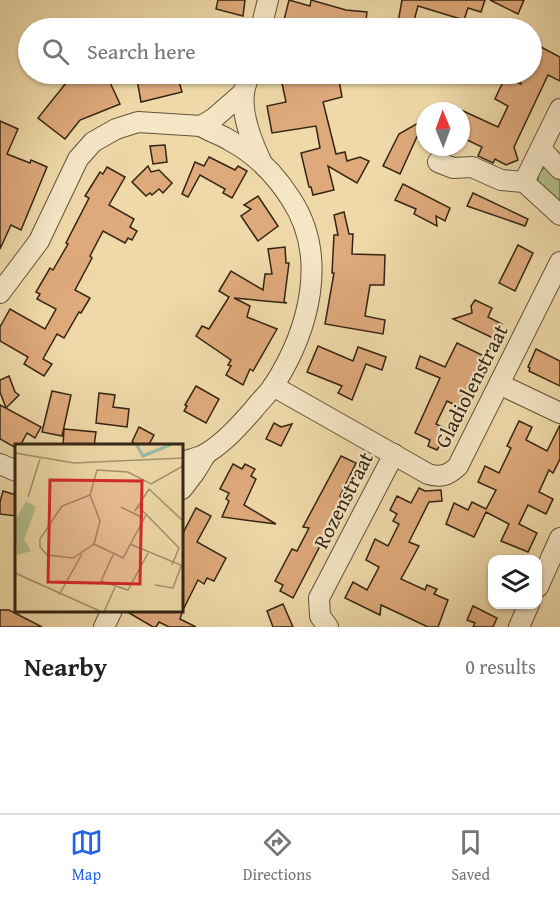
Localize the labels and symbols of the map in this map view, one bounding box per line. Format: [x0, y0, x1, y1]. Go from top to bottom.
north arrow [416, 102, 470, 156]
street label: Gladiolenstraat [427, 318, 516, 453]
inset map [15, 444, 183, 612]
street label: Rozenstraat [305, 446, 381, 554]

